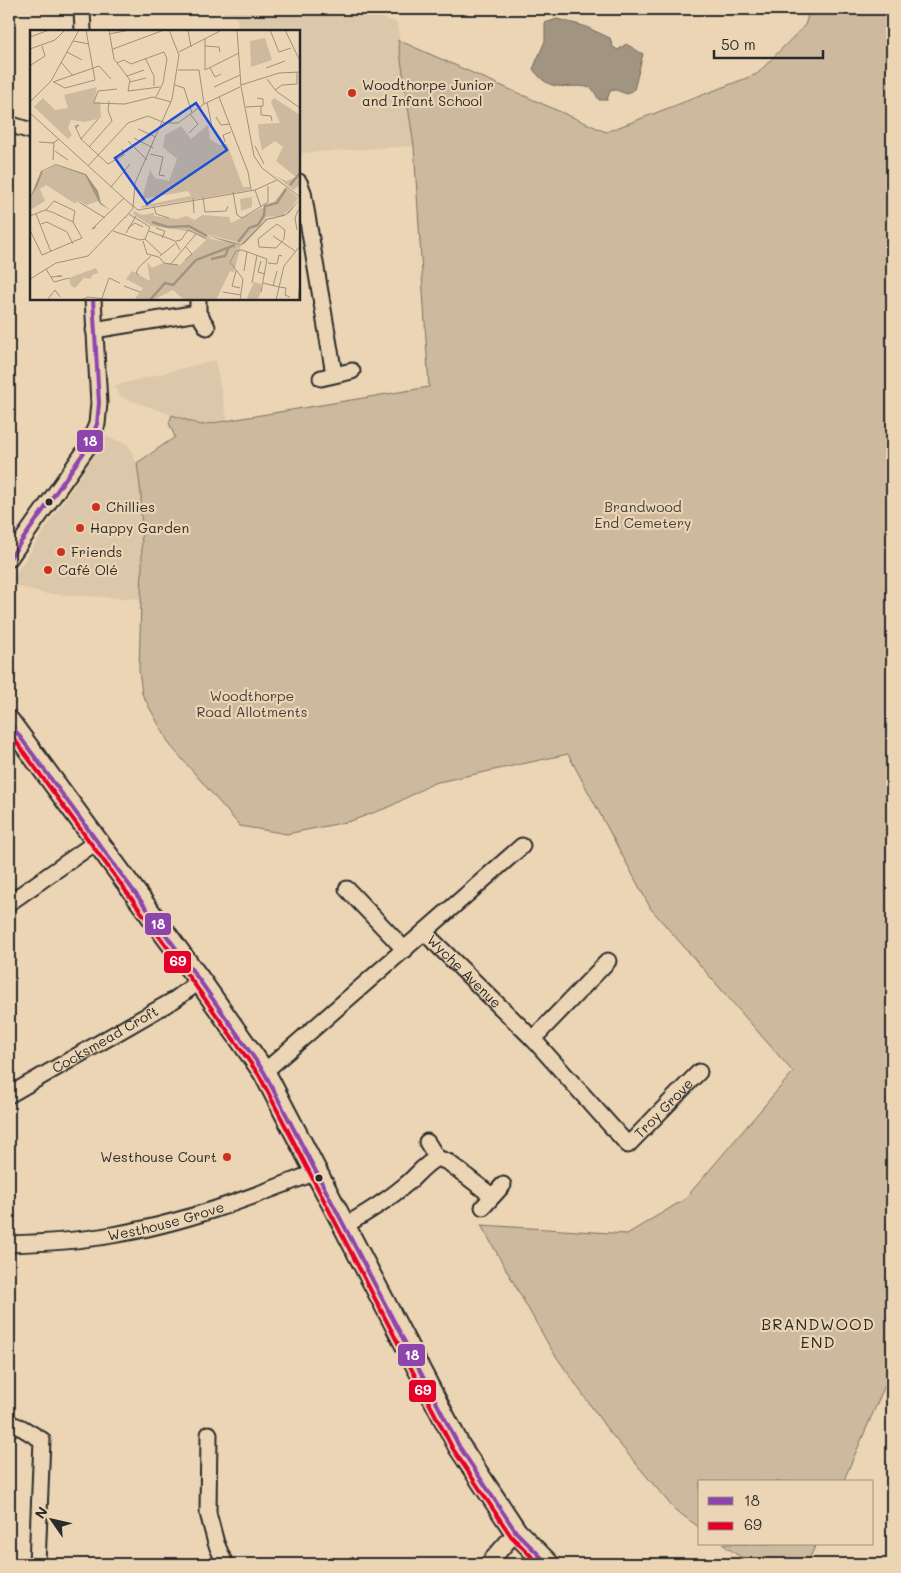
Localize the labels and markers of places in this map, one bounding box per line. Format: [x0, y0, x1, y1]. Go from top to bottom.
place label: Woodthorpe Junior and Infant School [362, 75, 494, 110]
marker: Woodthorpe Junior and Infant School [346, 87, 358, 99]
unlabelled marker [44, 497, 54, 507]
place label: Chillies [106, 497, 155, 516]
marker: Chillies [90, 501, 102, 513]
place label: Happy Garden [90, 518, 189, 537]
marker: Happy Garden [74, 522, 86, 534]
place label: Friends [71, 542, 122, 561]
marker: Friends [55, 546, 67, 558]
place label: Café Olé [58, 560, 118, 579]
marker: Café Olé [42, 564, 54, 576]
place label: Westhouse Court [100, 1147, 217, 1166]
marker: Westhouse Court [221, 1151, 233, 1163]
unlabelled marker [314, 1173, 324, 1183]

